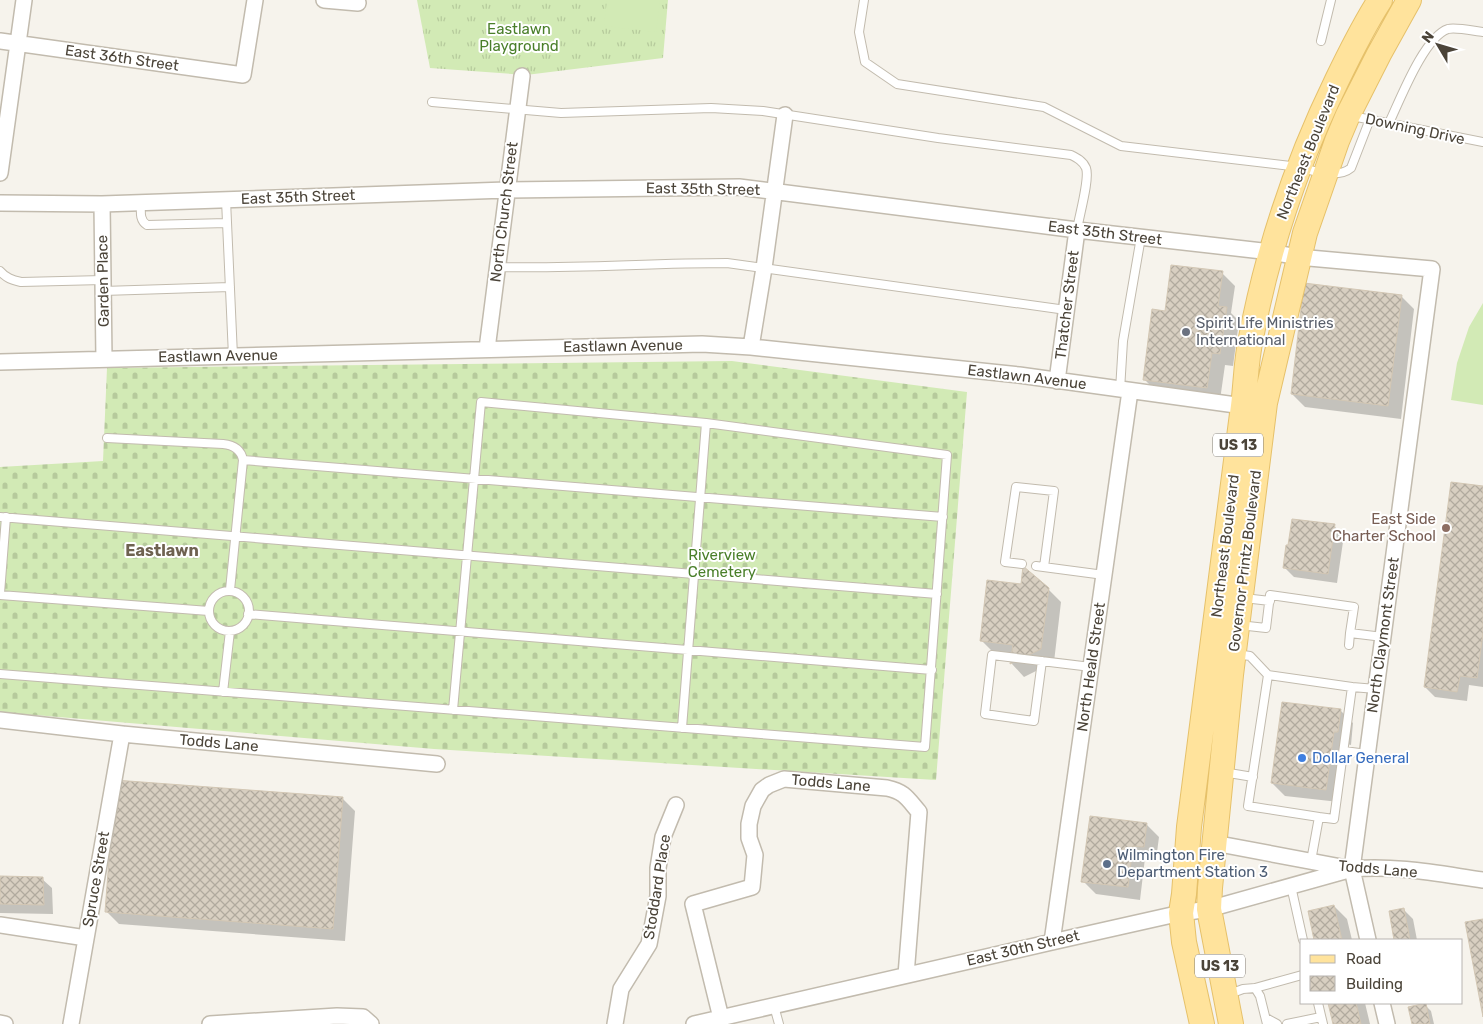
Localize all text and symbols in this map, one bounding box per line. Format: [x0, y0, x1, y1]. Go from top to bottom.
park label: Eastlawn Playground [479, 20, 559, 55]
north arrow [1413, 20, 1463, 70]
text: N [1418, 28, 1438, 47]
street label: East 36th Street [64, 41, 180, 75]
street label: Northeast Boulevard [1273, 82, 1343, 222]
street label: Downing Drive [1364, 110, 1466, 148]
street label: North Church Street [486, 141, 522, 283]
street label: East 35th Street [646, 179, 761, 199]
street label: East 35th Street [240, 186, 356, 208]
street label: East 35th Street [1047, 217, 1163, 249]
street label: Garden Place [93, 235, 113, 327]
street label: Thatcher Street [1051, 249, 1083, 361]
place label: Spirit Life Ministries International [1196, 314, 1334, 349]
marker: Spirit Life Ministries International [1180, 326, 1192, 338]
street label: Eastlawn Avenue [563, 336, 683, 356]
street label: Eastlawn Avenue [158, 346, 278, 366]
street label: Eastlawn Avenue [966, 361, 1088, 393]
road number: US 13 [1213, 434, 1263, 456]
street label: Governor Printz Boulevard [1225, 469, 1265, 653]
street label: Northeast Boulevard [1207, 474, 1243, 618]
place label: East Side Charter School [1332, 510, 1436, 545]
marker: East Side Charter School [1440, 522, 1452, 534]
district label: Eastlawn [125, 541, 199, 560]
park label: Riverview Cemetery [688, 546, 756, 581]
street label: North Claymont Street [1363, 556, 1403, 714]
street label: North Heald Street [1073, 601, 1109, 733]
street label: Todds Lane [179, 731, 259, 755]
place label: Dollar General [1312, 749, 1409, 767]
marker: Dollar General [1296, 752, 1308, 764]
street label: Todds Lane [791, 771, 871, 795]
street label: Spruce Street [79, 830, 113, 928]
street label: Stoddard Place [640, 833, 674, 941]
place label: Wilmington Fire Department Station 3 [1117, 846, 1268, 881]
street label: Todds Lane [1338, 857, 1418, 881]
marker: Wilmington Fire Department Station 3 [1101, 858, 1113, 870]
street label: East 30th Street [965, 926, 1081, 970]
legend [1300, 939, 1463, 1004]
text: Road [1346, 950, 1382, 968]
road number: US 13 [1195, 954, 1245, 978]
text: Building [1346, 975, 1403, 993]

